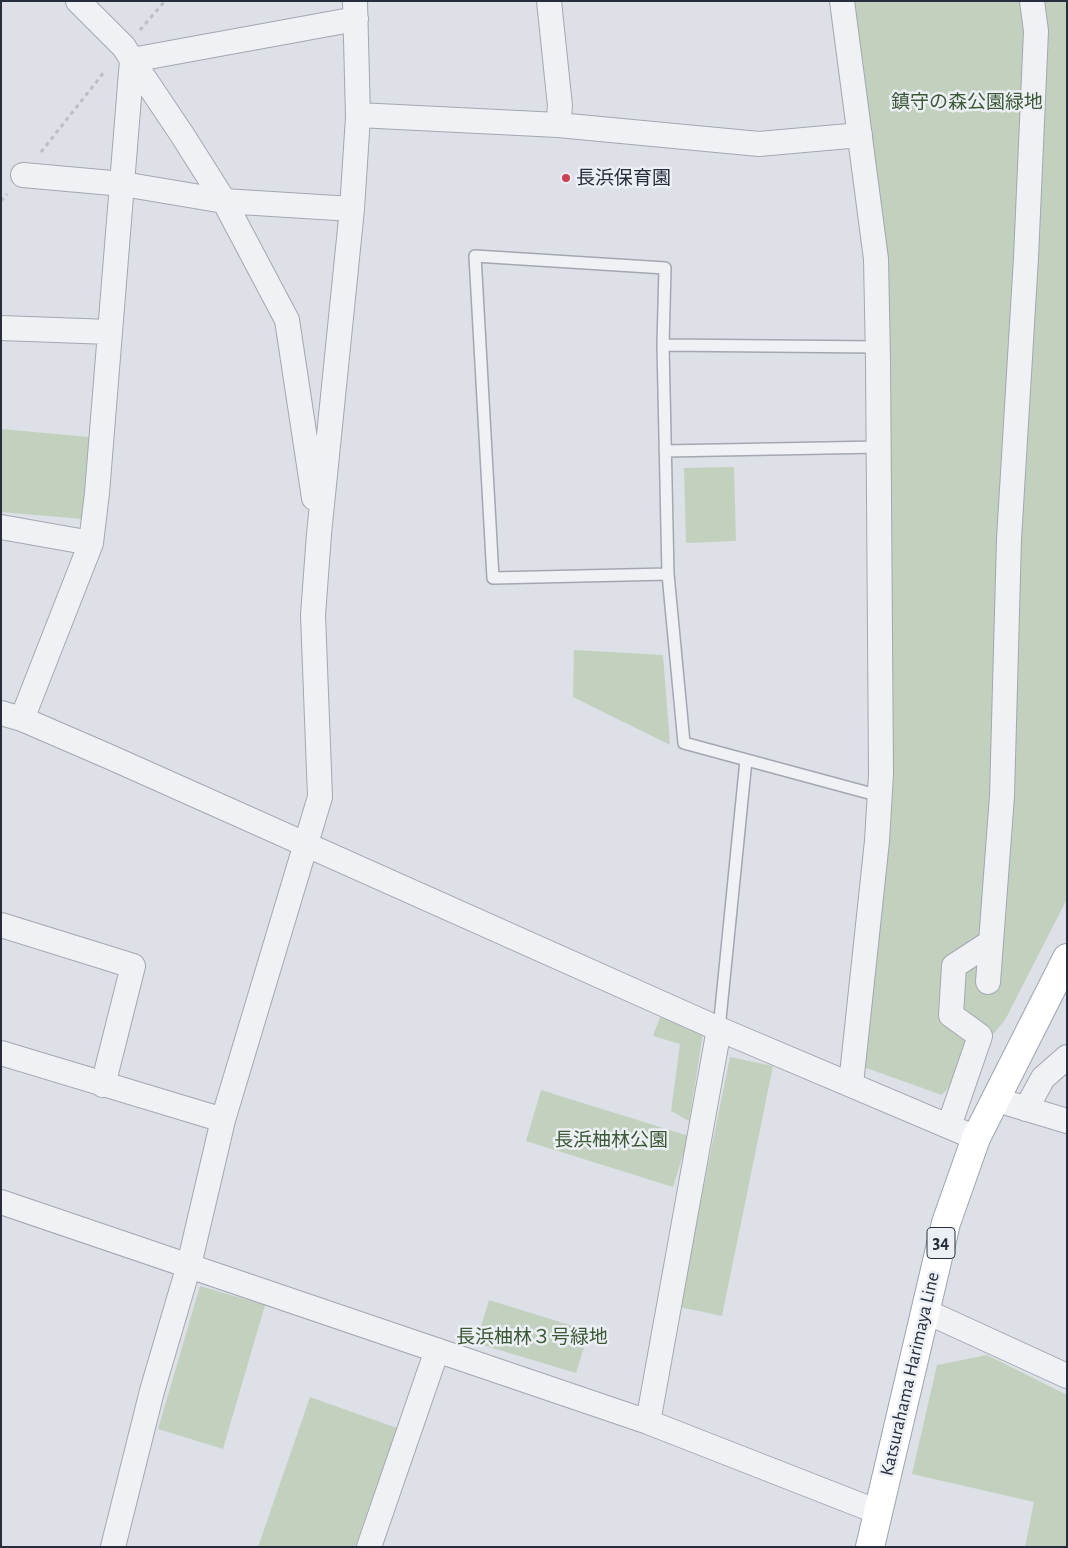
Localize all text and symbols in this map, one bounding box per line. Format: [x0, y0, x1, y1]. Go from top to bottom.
park label: 鎮守の森公園緑地 [891, 91, 1043, 113]
place label: 長浜保育園 [576, 167, 671, 189]
marker: 長浜保育園 [560, 172, 572, 184]
park label: 長浜柚林公園 [554, 1129, 668, 1151]
road number: 34 [927, 1228, 955, 1258]
street label: Katsurahama Harimaya Line [875, 1270, 945, 1478]
park label: 長浜柚林３号緑地 [456, 1326, 608, 1348]

